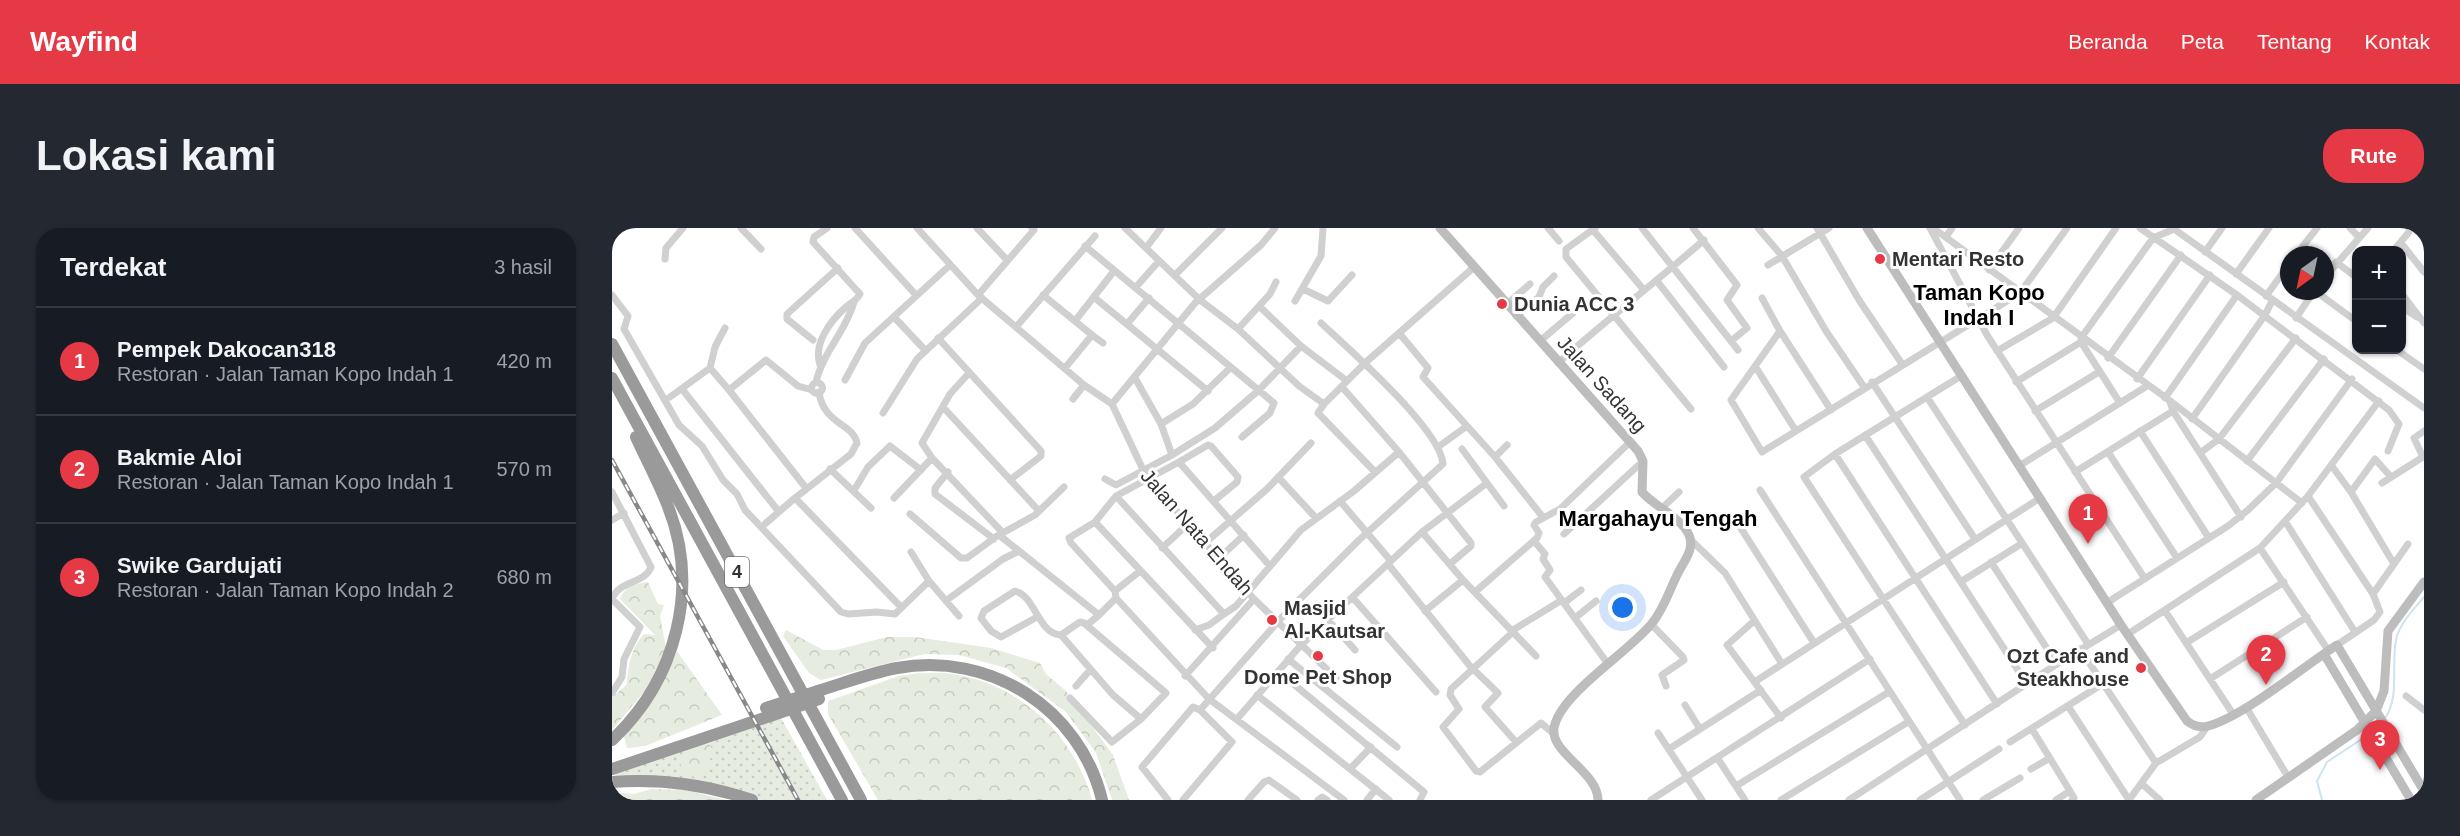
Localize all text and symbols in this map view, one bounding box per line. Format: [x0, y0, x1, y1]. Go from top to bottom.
text: Wayfind [30, 26, 138, 57]
text: Beranda [2068, 30, 2148, 53]
text: Peta [2181, 30, 2224, 53]
text: Tentang [2257, 30, 2332, 53]
text: Kontak [2365, 30, 2430, 53]
button: Rute [2323, 129, 2424, 183]
text: Lokasi kami [36, 132, 276, 179]
north arrow [2280, 246, 2334, 300]
map controls [2352, 246, 2406, 354]
button: + [2352, 246, 2406, 300]
place label: Mentari Resto [1892, 248, 2024, 270]
text: Terdekat [60, 252, 166, 282]
marker: Mentari Resto [1873, 252, 1887, 266]
text: 3 hasil [494, 256, 552, 278]
district label: Taman Kopo Indah I [1913, 280, 2045, 330]
place label: Dunia ACC 3 [1514, 293, 1634, 315]
marker: Dunia ACC 3 [1495, 297, 1509, 311]
button: − [2352, 300, 2406, 354]
street label: Jalan Sadang [1553, 331, 1651, 437]
text: Pempek Dakocan318 [117, 337, 336, 362]
text: 1 [74, 350, 85, 372]
text: 420 m [496, 350, 552, 372]
text: Restoran · Jalan Taman Kopo Indah 1 [117, 363, 454, 385]
text: Bakmie Aloi [117, 445, 242, 470]
text: 2 [74, 458, 85, 480]
text: 570 m [496, 458, 552, 480]
street label: Jalan Nata Endah [1137, 465, 1257, 599]
text: Restoran · Jalan Taman Kopo Indah 1 [117, 471, 454, 493]
pin: 1 [2068, 494, 2108, 544]
district label: Margahayu Tengah [1559, 506, 1757, 531]
text: Swike Gardujati [117, 553, 282, 578]
road number: 4 [725, 557, 749, 587]
text: 3 [74, 566, 85, 588]
text: 680 m [496, 566, 552, 588]
text: Restoran · Jalan Taman Kopo Indah 2 [117, 579, 454, 601]
your location [1608, 593, 1637, 622]
place label: Masjid Al-Kautsar [1284, 597, 1385, 642]
marker: Masjid Al-Kautsar [1265, 613, 1279, 627]
pin: 2 [2246, 636, 2286, 685]
place label: Ozt Cafe and Steakhouse [2007, 645, 2129, 690]
marker: Dome Pet Shop [1311, 649, 1325, 663]
marker: Ozt Cafe and Steakhouse [2134, 661, 2148, 675]
place label: Dome Pet Shop [1244, 666, 1392, 688]
pin: 3 [2360, 720, 2400, 770]

